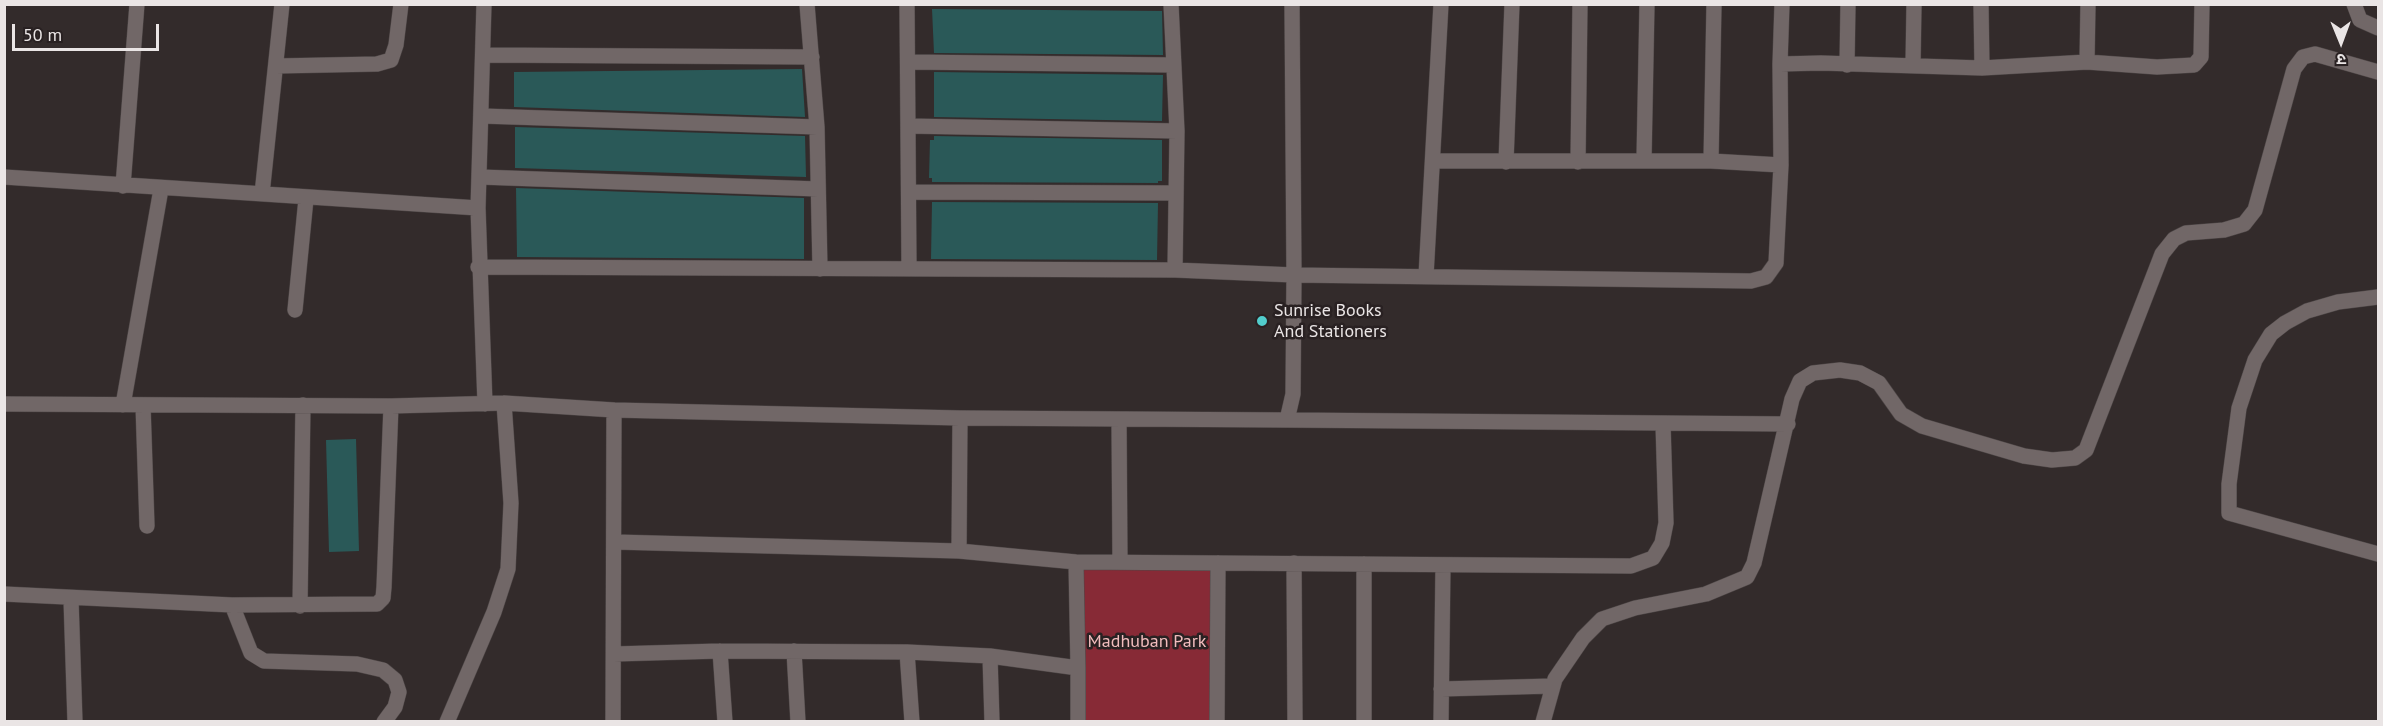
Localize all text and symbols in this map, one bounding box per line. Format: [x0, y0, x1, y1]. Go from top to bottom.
scale bar [15, 12, 162, 50]
north arrow [2311, 12, 2371, 72]
text: 50 m [23, 23, 62, 46]
text: उ [2336, 50, 2346, 70]
place label: Sunrise Books And Stationers [1274, 300, 1387, 342]
marker: Sunrise Books And Stationers [1255, 314, 1269, 328]
park label: Madhuban Park [1088, 631, 1206, 653]

